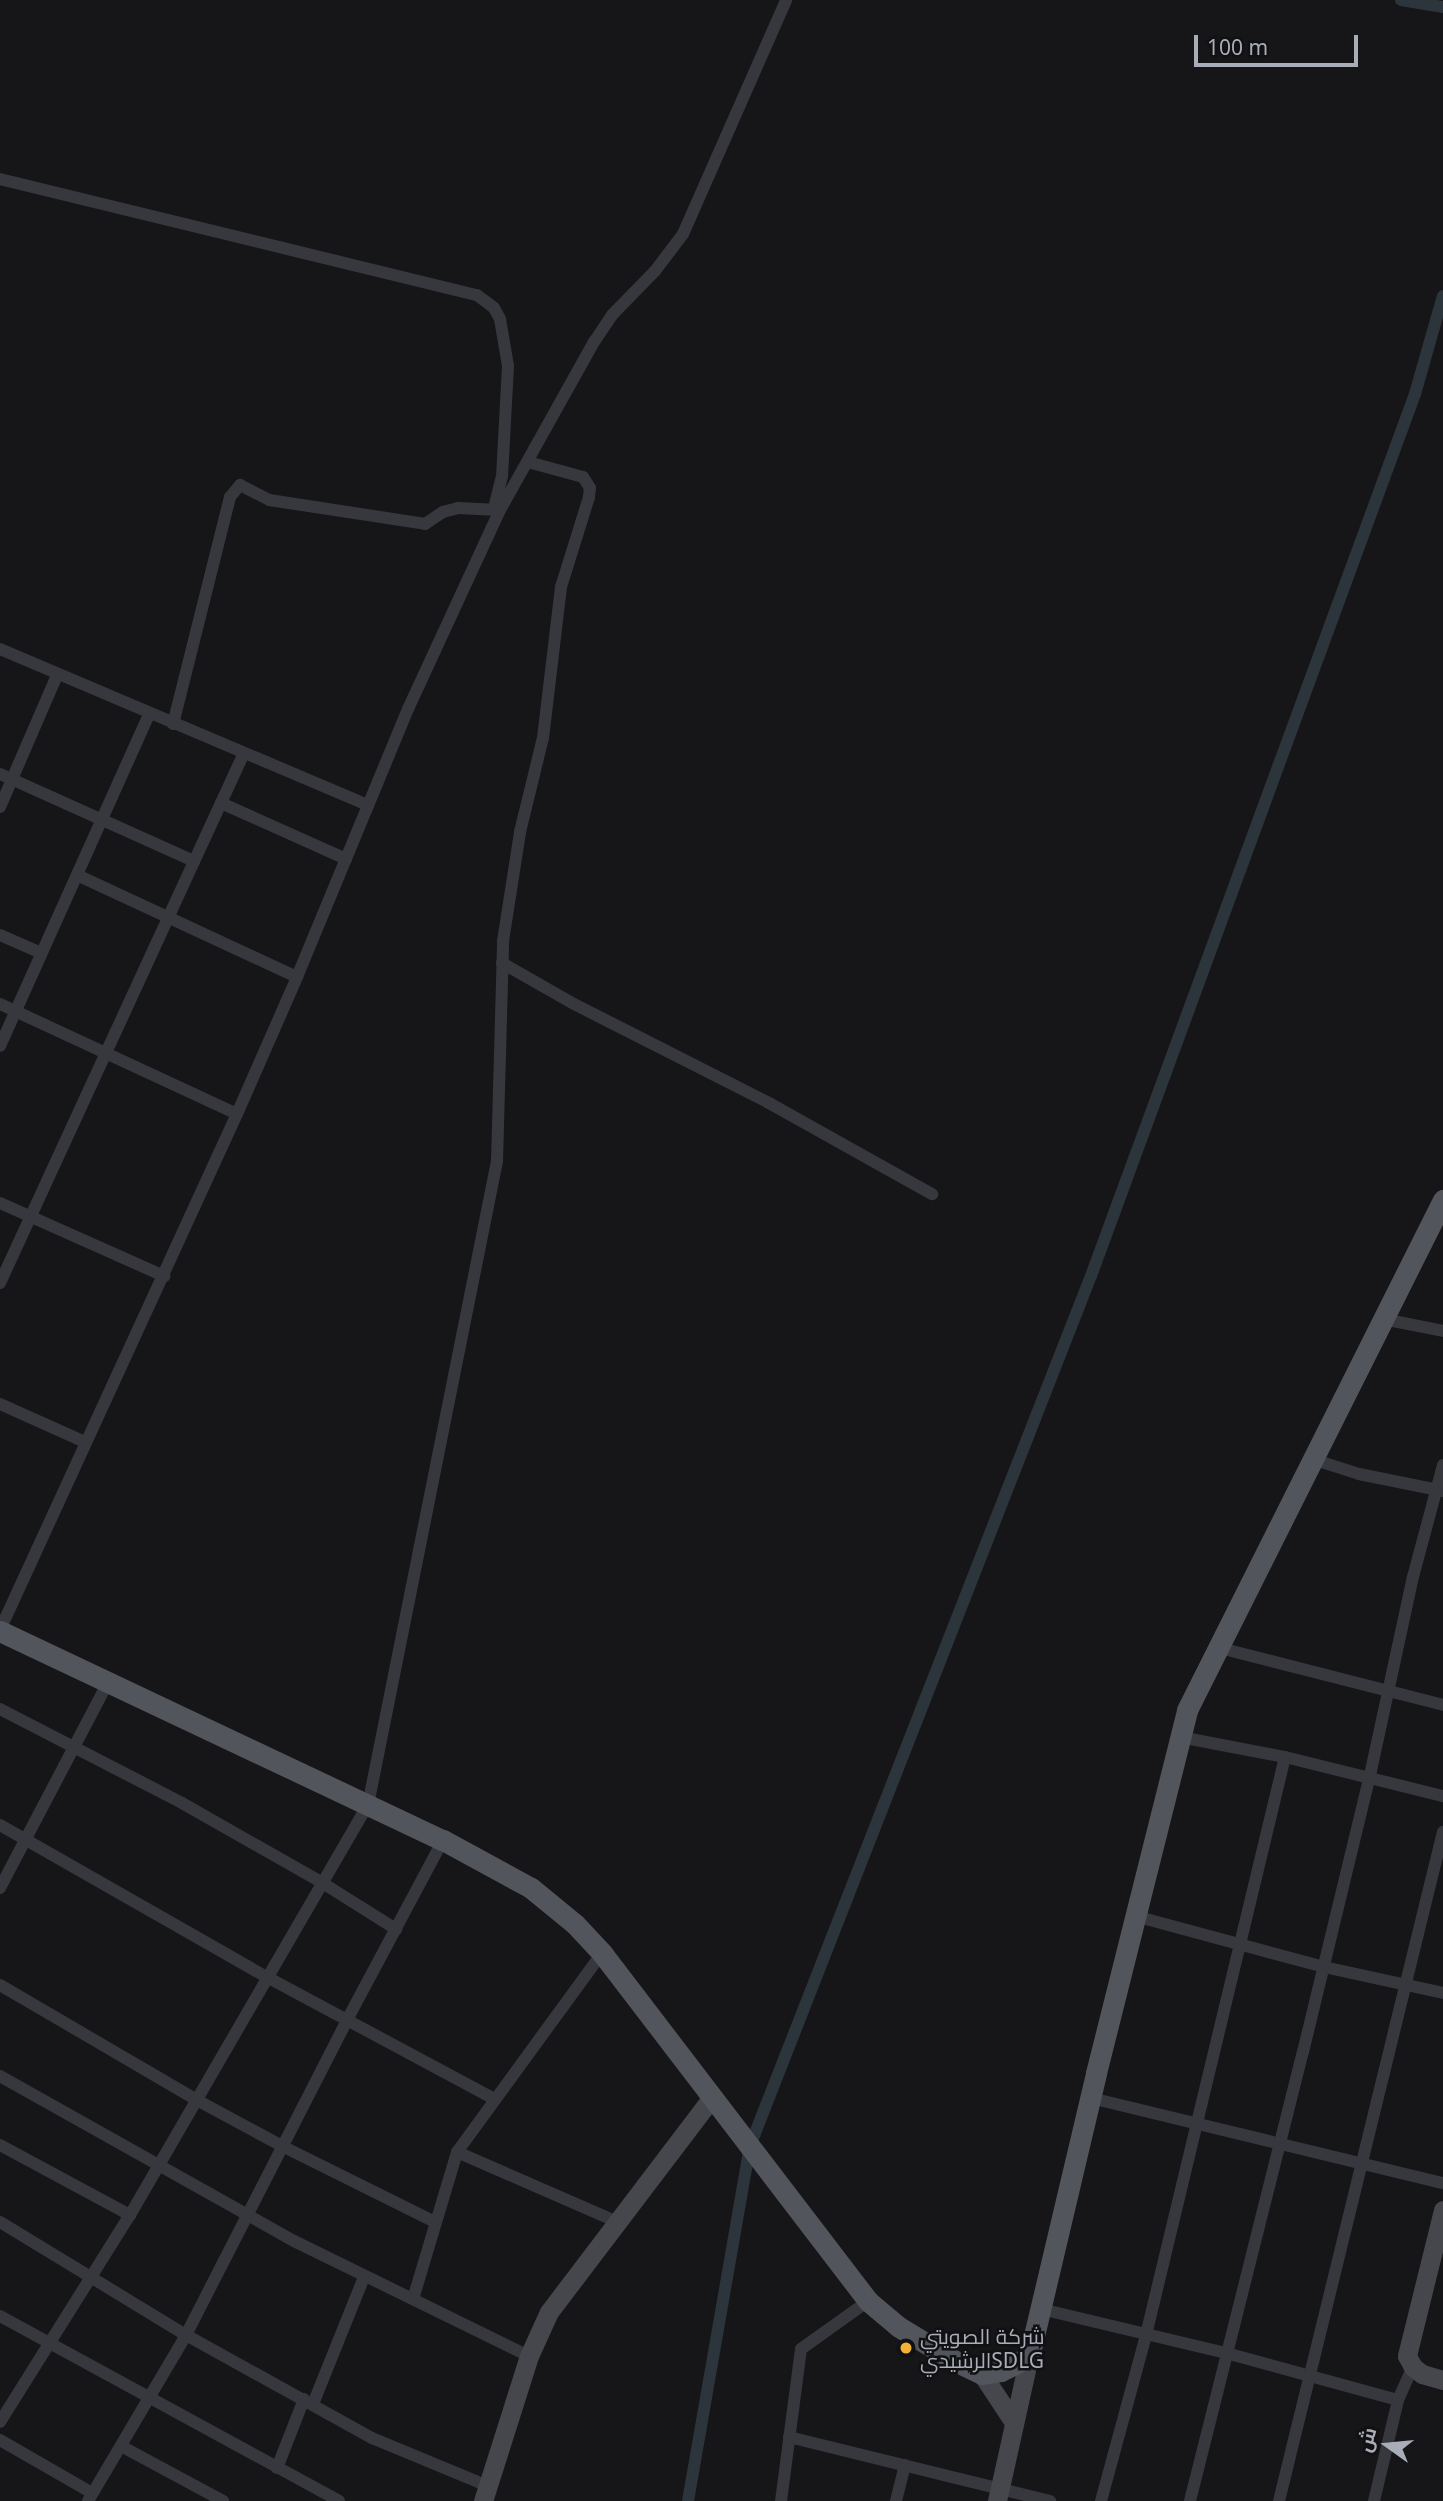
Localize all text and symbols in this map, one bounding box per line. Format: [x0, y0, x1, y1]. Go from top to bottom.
scale bar [1198, 21, 1362, 65]
text: 100 m [1207, 33, 1268, 61]
place label: شركة الصويتي الرشيديSDLG [920, 2323, 1044, 2373]
marker: شركة الصويتي الرشيديSDLG [898, 2340, 914, 2356]
north arrow [1352, 2410, 1422, 2480]
text: ش [1351, 2424, 1382, 2455]

